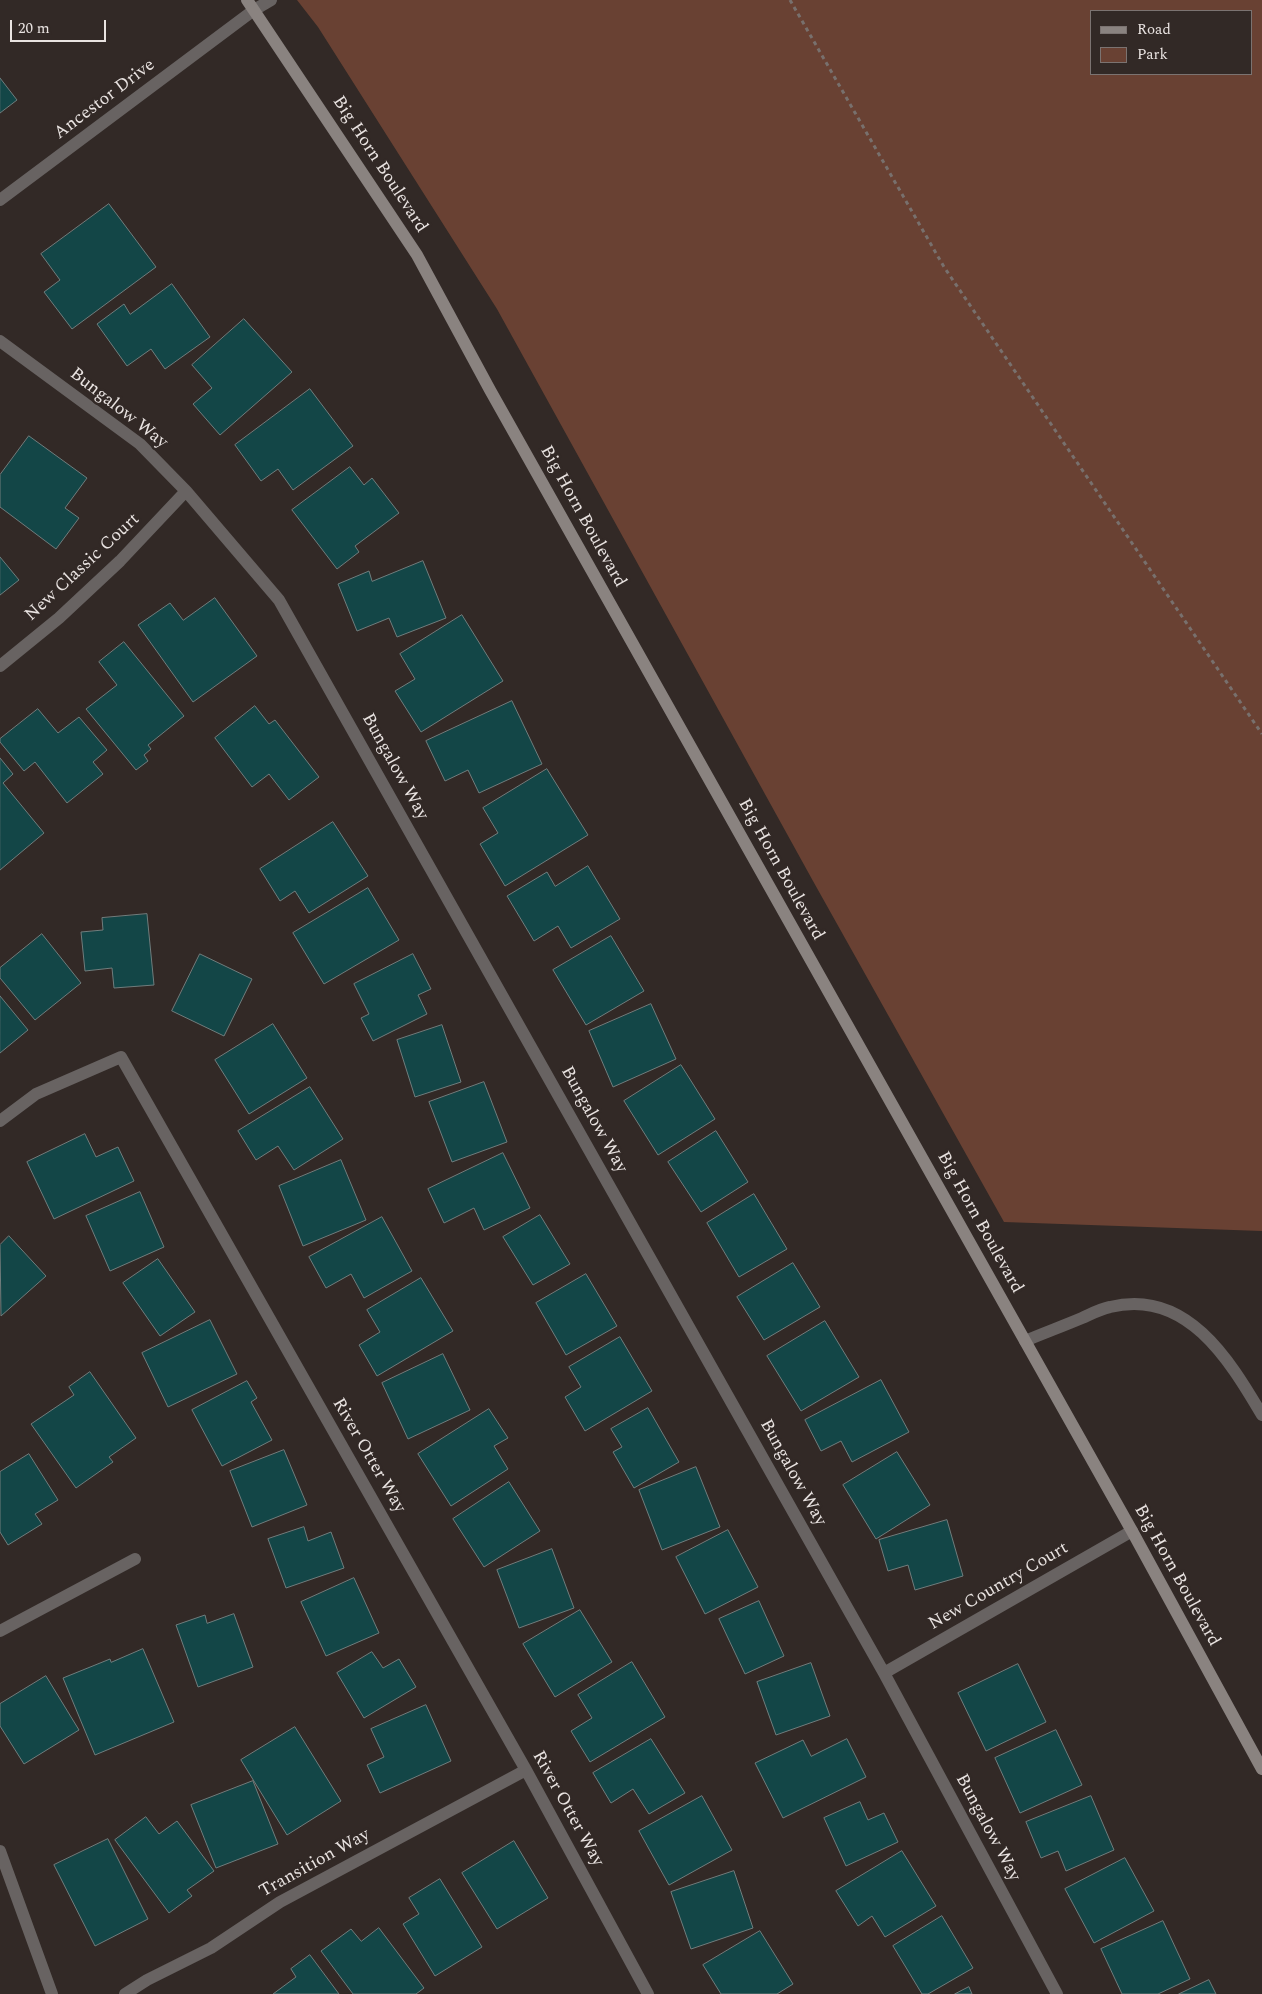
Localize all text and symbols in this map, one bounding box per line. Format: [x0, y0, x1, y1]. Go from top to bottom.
scale bar [12, 10, 109, 42]
legend [1090, 10, 1252, 75]
text: 20 m [18, 17, 50, 40]
text: Road [1137, 18, 1171, 41]
text: Park [1137, 43, 1168, 66]
street label: Ancestor Drive [50, 55, 160, 145]
street label: Big Horn Boulevard [327, 93, 431, 237]
street label: Bungalow Way [65, 364, 171, 454]
street label: Big Horn Boulevard [534, 442, 630, 592]
street label: New Classic Court [21, 509, 145, 627]
street label: Bungalow Way [356, 710, 432, 824]
street label: Big Horn Boulevard [732, 795, 828, 945]
street label: Bungalow Way [555, 1063, 631, 1177]
street label: Big Horn Boulevard [931, 1148, 1027, 1298]
street label: River Otter Way [326, 1395, 410, 1517]
street label: Bungalow Way [754, 1416, 830, 1530]
street label: Big Horn Boulevard [1128, 1501, 1224, 1651]
street label: New Country Court [925, 1538, 1073, 1636]
street label: River Otter Way [526, 1747, 608, 1871]
street label: Bungalow Way [950, 1771, 1024, 1885]
street label: Transition Way [256, 1825, 374, 1903]

